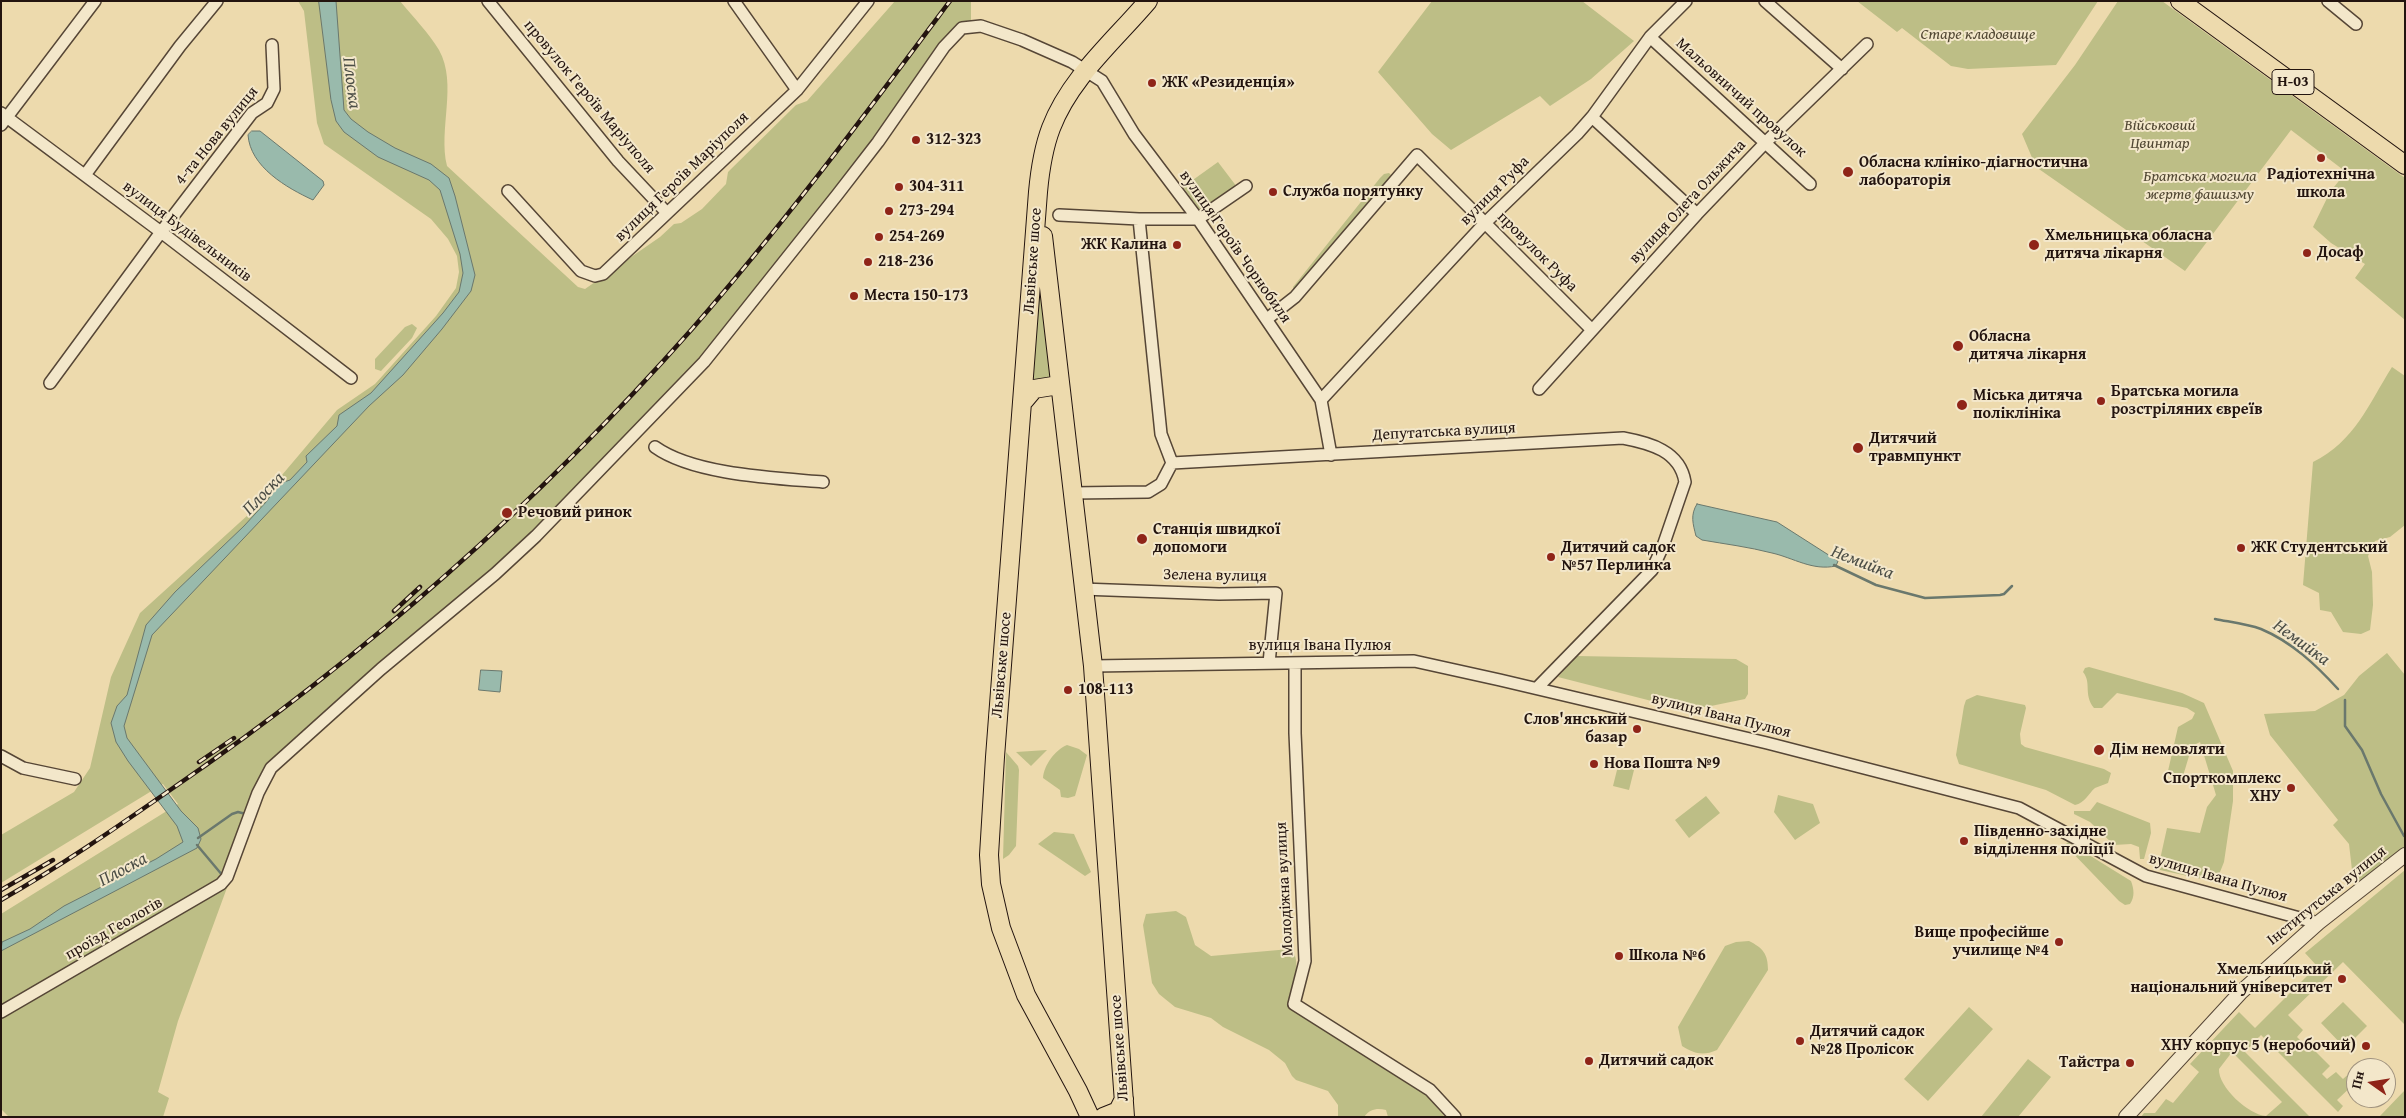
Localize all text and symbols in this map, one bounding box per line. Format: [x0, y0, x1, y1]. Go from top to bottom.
street label: провулок Героїв Маріуполя [519, 16, 659, 178]
park label: Старе кладовище [1921, 25, 2035, 45]
street label: Мальовничий провулок [1672, 34, 1810, 162]
water label: Плоска [337, 56, 365, 110]
road number: Н-03 [2272, 70, 2314, 94]
place label: ЖК «Резиденція» [1162, 73, 1295, 93]
marker: ЖК «Резиденція» [1146, 77, 1158, 89]
street label: 4-та Нова вулиця [171, 83, 263, 189]
street label: вулиця Героїв Маріуполя [611, 108, 753, 246]
park label: Військовий Цвинтар [2124, 116, 2196, 154]
place label: 312-323 [926, 130, 982, 150]
marker: 312-323 [910, 134, 922, 146]
street label: вулиця Олега Ольжича [1626, 136, 1750, 268]
street label: вулиця Руфа [1456, 152, 1534, 230]
marker: Радіотехнічна школа [2315, 152, 2327, 164]
place label: Обласна клініко-діагностична лабораторія [1859, 153, 2088, 191]
marker: Обласна клініко-діагностична лабораторія [1841, 165, 1855, 179]
place label: Радіотехнічна школа [2267, 165, 2375, 203]
street label: вулиця Героїв Чорнобиля [1175, 167, 1295, 327]
park label: Братська могила жертв фашизму [2143, 167, 2257, 205]
street label: вулиця Будівельників [119, 177, 255, 287]
place label: 304-311 [909, 177, 965, 197]
marker: 304-311 [893, 181, 905, 193]
place label: Служба порятунку [1283, 182, 1423, 202]
marker: Служба порятунку [1267, 186, 1279, 198]
place label: 273-294 [899, 201, 955, 221]
marker: 273-294 [883, 205, 895, 217]
street label: Львівське шосе [1020, 207, 1046, 315]
street label: провулок Руфа [1493, 208, 1581, 296]
place label: Хмельницька обласна дитяча лікарня [2045, 226, 2212, 264]
place label: 254-269 [889, 227, 945, 247]
marker: 254-269 [873, 231, 885, 243]
place label: ЖК Калина [1081, 235, 1167, 255]
marker: Хмельницька обласна дитяча лікарня [2027, 238, 2041, 252]
marker: ЖК Калина [1171, 239, 1183, 251]
place label: Досаф [2317, 243, 2364, 263]
marker: Досаф [2301, 247, 2313, 259]
place label: 218-236 [878, 252, 934, 272]
marker: 218-236 [862, 256, 874, 268]
place label: Места 150-173 [864, 286, 968, 306]
marker: Места 150-173 [848, 290, 860, 302]
place label: Обласна дитяча лікарня [1969, 327, 2086, 365]
marker: Обласна дитяча лікарня [1951, 339, 1965, 353]
place label: Братська могила розстріляних євреїв [2111, 382, 2263, 420]
place label: Міська дитяча поліклініка [1973, 386, 2083, 424]
marker: Братська могила розстріляних євреїв [2095, 395, 2107, 407]
marker: Міська дитяча поліклініка [1955, 398, 1969, 412]
street label: Депутатська вулиця [1372, 419, 1516, 445]
place label: Дитячий травмпункт [1869, 429, 1961, 467]
marker: Дитячий травмпункт [1851, 441, 1865, 455]
water label: Плоска [238, 468, 290, 520]
place label: Речовий ринок [518, 503, 632, 523]
marker: Речовий ринок [500, 506, 514, 520]
place label: Станція швидкої допомоги [1153, 520, 1281, 558]
marker: Станція швидкої допомоги [1135, 532, 1149, 546]
place label: Дитячий садок №57 Перлинка [1561, 538, 1675, 576]
place label: ЖК Студентський [2251, 538, 2388, 558]
water label: Немийка [1828, 541, 1896, 585]
marker: ЖК Студентський [2235, 542, 2247, 554]
marker: Дитячий садок №57 Перлинка [1545, 551, 1557, 563]
street label: Зелена вулиця [1163, 565, 1267, 587]
street label: Львівське шосе [988, 611, 1016, 719]
water label: Немийка [2268, 615, 2334, 671]
street label: вулиця Івана Пулюя [1249, 636, 1391, 656]
place label: 108-113 [1078, 680, 1134, 700]
marker: 108-113 [1062, 684, 1074, 696]
street label: вулиця Івана Пулюя [1649, 689, 1793, 743]
place label: Слов'янський базар [1524, 710, 1627, 748]
marker: Слов'янський базар [1631, 723, 1643, 735]
place label: Дім немовляти [2110, 740, 2225, 760]
marker: Дім немовляти [2092, 743, 2106, 757]
place label: Нова Пошта №9 [1604, 754, 1720, 774]
marker: Нова Пошта №9 [1588, 758, 1600, 770]
place label: Спорткомплекс ХНУ [2163, 769, 2281, 807]
marker: Спорткомплекс ХНУ [2285, 782, 2297, 794]
street label: Молодіжна вулиця [1272, 821, 1298, 957]
place label: Південно-західне відділення поліції [1974, 822, 2114, 860]
marker: Південно-західне відділення поліції [1958, 835, 1970, 847]
street label: Інститутська вулиця [2264, 842, 2390, 950]
water label: Плоска [95, 848, 151, 892]
street label: вулиця Івана Пулюя [2147, 849, 2289, 907]
street label: проїзд Геологів [62, 893, 166, 965]
place label: Вище професійше училище №4 [1915, 923, 2049, 961]
marker: Вище професійше училище №4 [2053, 936, 2065, 948]
place label: Школа №6 [1629, 946, 1706, 966]
marker: Школа №6 [1613, 950, 1625, 962]
place label: Хмельницький національний університет [2130, 960, 2332, 998]
marker: Хмельницький національний університет [2336, 973, 2348, 985]
street label: Львівське шосе [1107, 994, 1133, 1102]
place label: Дитячий садок №28 Пролісок [1810, 1022, 1924, 1060]
marker: Дитячий садок №28 Пролісок [1794, 1035, 1806, 1047]
place label: ХНУ корпус 5 (неробочий) [2161, 1036, 2356, 1056]
marker: ХНУ корпус 5 (неробочий) [2360, 1040, 2372, 1052]
place label: Дитячий садок [1599, 1051, 1713, 1071]
place label: Тайстра [2059, 1053, 2120, 1073]
marker: Дитячий садок [1583, 1055, 1595, 1067]
marker: Тайстра [2124, 1057, 2136, 1069]
north arrow [2346, 1058, 2396, 1108]
text: Пн [2346, 1069, 2369, 1091]

